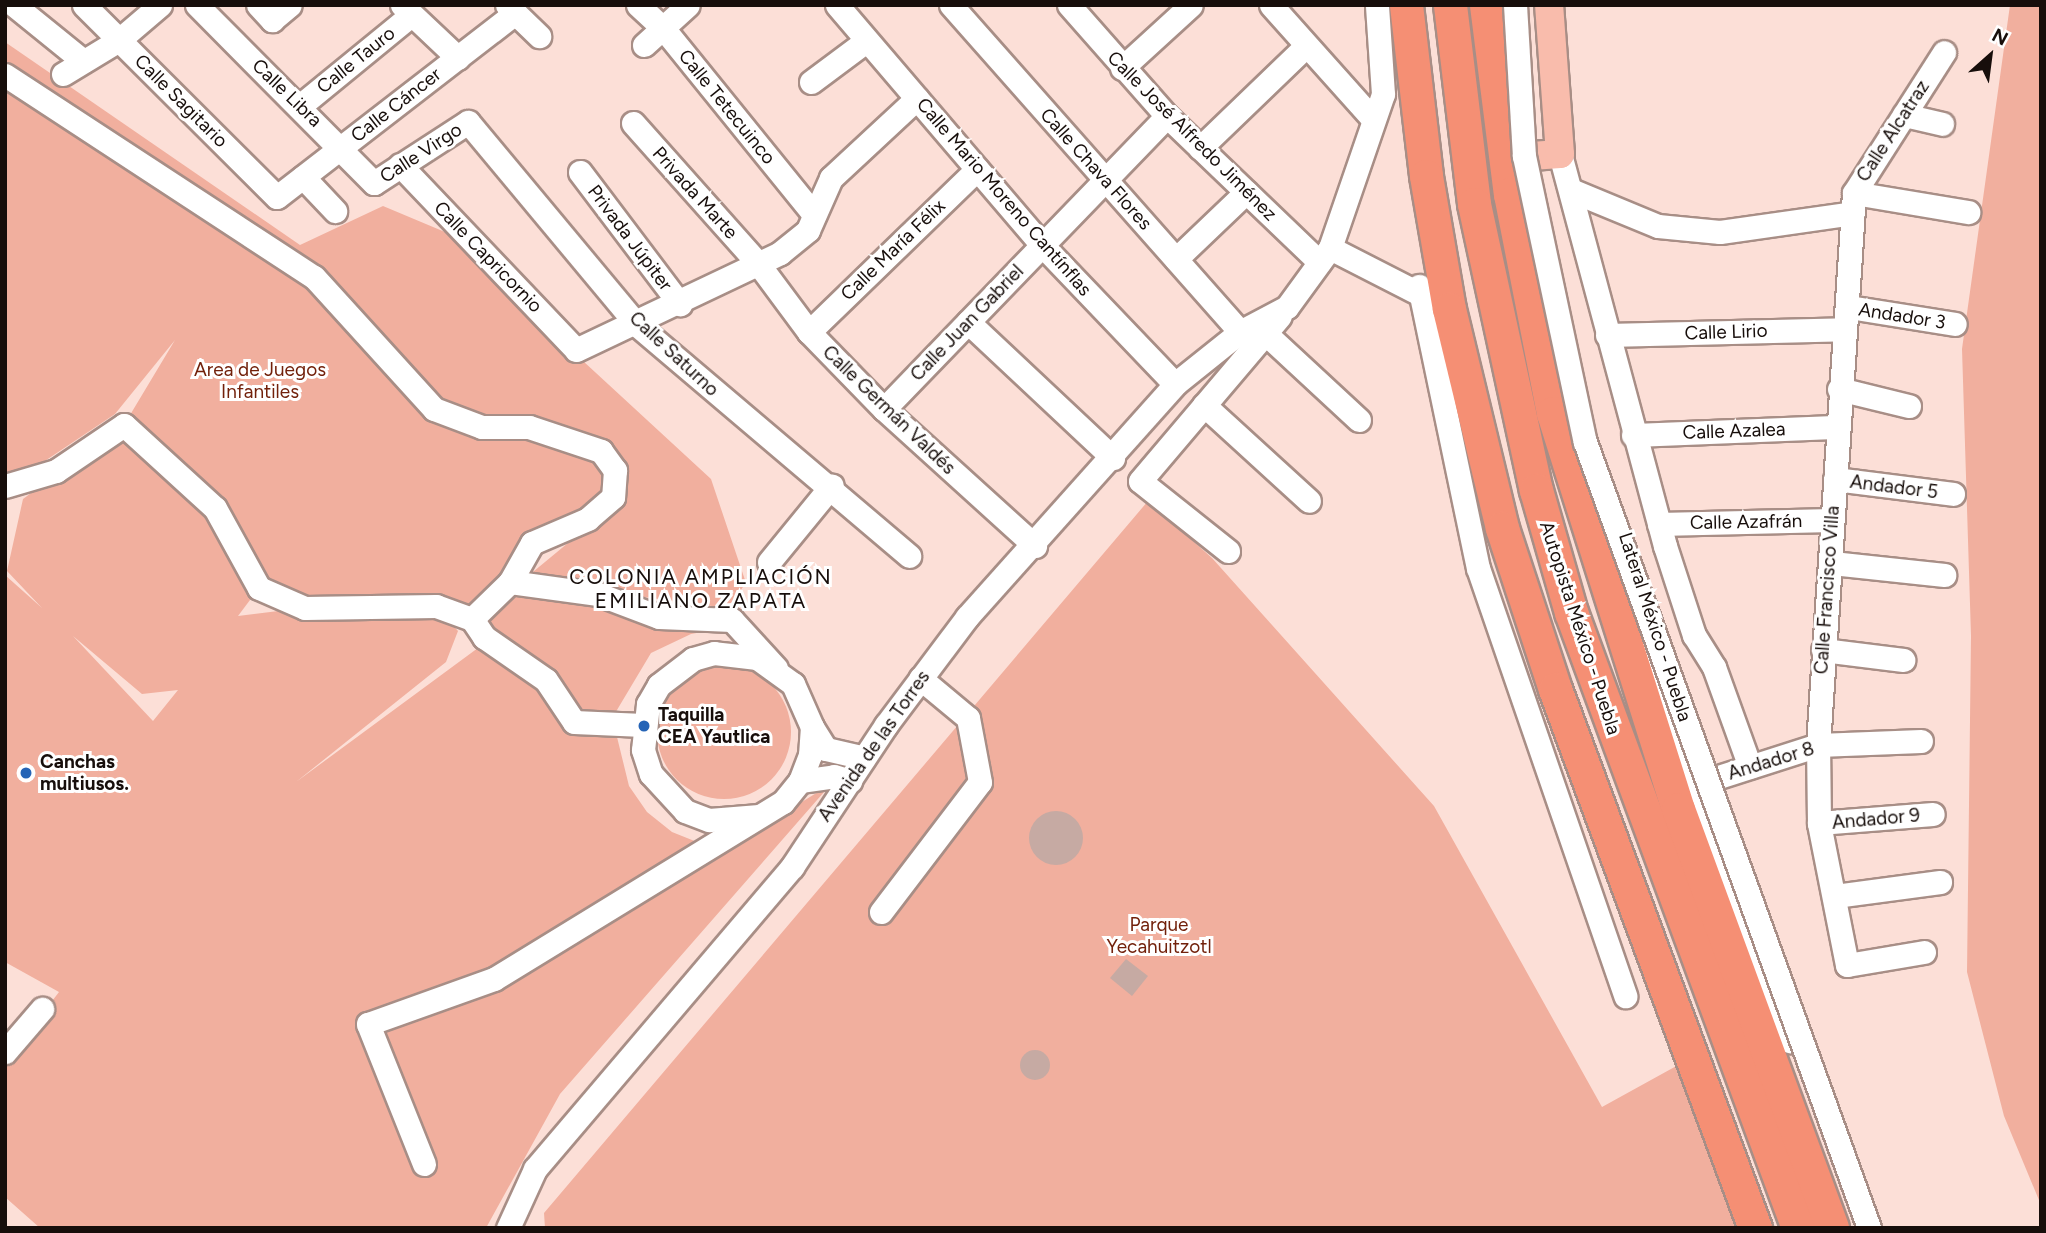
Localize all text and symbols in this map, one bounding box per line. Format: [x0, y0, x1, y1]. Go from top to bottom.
north arrow [1955, 21, 2025, 91]
street label: Calle Tauro [312, 22, 400, 98]
text: N [1988, 23, 2012, 51]
street label: Calle Tetecuinco [674, 45, 780, 169]
street label: Calle José Alfredo Jiménez [1103, 47, 1281, 225]
street label: Calle Sagitario [130, 50, 232, 152]
street label: Calle Libra [247, 54, 327, 132]
street label: Calle Cáncer [346, 63, 446, 147]
street label: Calle Alcatraz [1852, 76, 1934, 186]
street label: Calle Mario Moreno Cantínflas [912, 93, 1096, 301]
street label: Calle Chava Flores [1035, 103, 1157, 235]
street label: Calle Virgo [376, 118, 466, 188]
street label: Privada Marte [648, 142, 742, 244]
street label: Privada Júpiter [583, 181, 677, 295]
street label: Calle María Félix [836, 195, 950, 305]
street label: Calle Capricornio [429, 197, 547, 317]
street label: Calle Juan Gabriel [906, 260, 1028, 386]
street label: Andador 3 [1857, 298, 1947, 334]
street label: Calle Saturno [625, 307, 723, 401]
street label: Calle Lirio [1684, 319, 1768, 345]
street label: Calle Germán Valdés [818, 341, 960, 479]
park label: Area de Juegos Infantiles [194, 359, 326, 403]
street label: Calle Azalea [1682, 418, 1786, 444]
street label: Andador 5 [1849, 470, 1939, 504]
street label: Calle Francisco Villa [1810, 505, 1844, 675]
street label: Calle Azafrán [1690, 510, 1802, 534]
street label: Autopista México - Puebla [1535, 518, 1625, 738]
street label: Lateral México - Puebla [1614, 530, 1696, 724]
district label: COLONIA AMPLIACIÓN EMILIANO ZAPATA [571, 564, 831, 614]
street label: Avenida de las Torres [813, 666, 935, 826]
place label: Taquilla CEA Yautlica [658, 704, 770, 748]
marker: Taquilla CEA Yautlica [636, 718, 652, 734]
street label: Andador 8 [1725, 737, 1817, 785]
place label: Canchas multiusos. [40, 751, 129, 795]
marker: Canchas multiusos. [18, 765, 34, 781]
street label: Andador 9 [1831, 804, 1921, 834]
park label: Parque Yecahuitzotl [1106, 914, 1212, 958]

